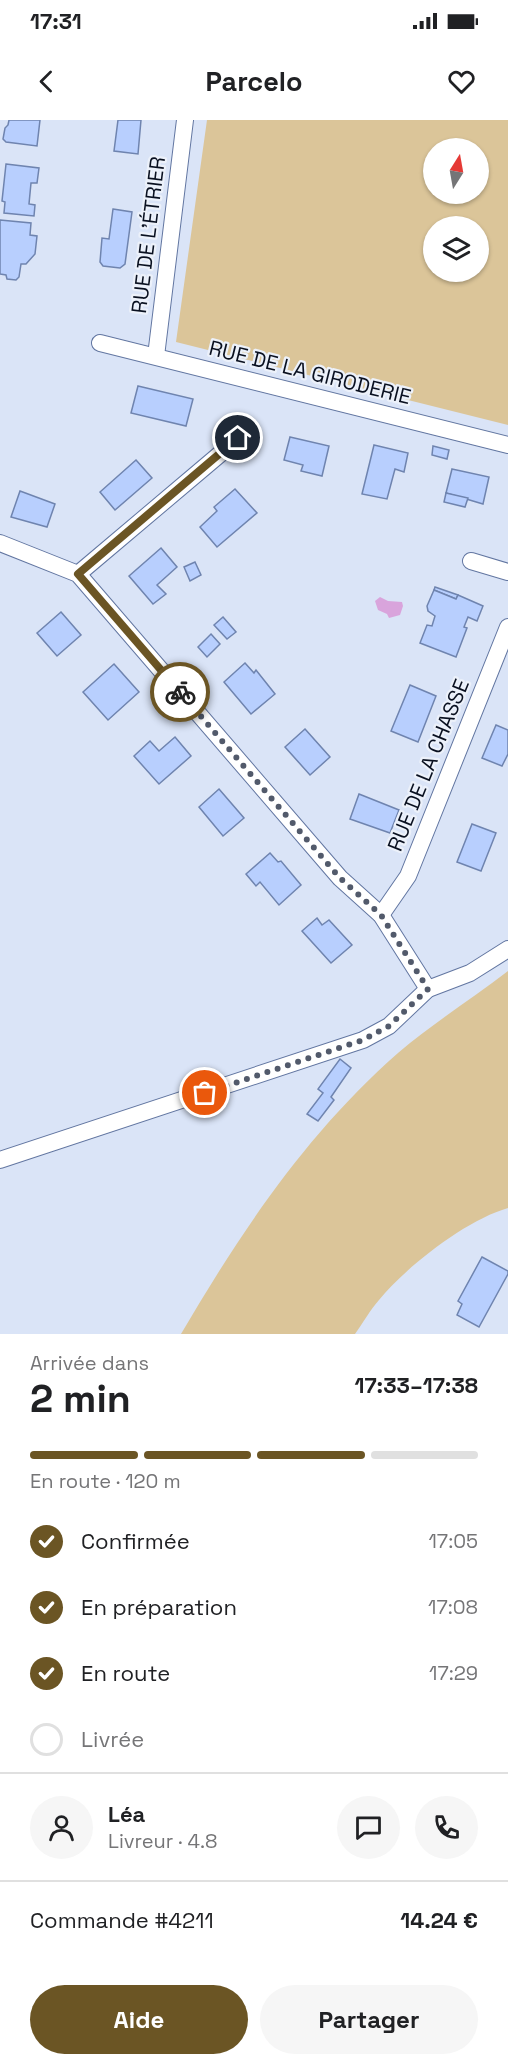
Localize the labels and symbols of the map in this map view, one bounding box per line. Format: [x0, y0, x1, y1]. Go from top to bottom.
north arrow [423, 138, 489, 204]
street label: RUE DE L'ÉTRIER [125, 155, 171, 315]
street label: RUE DE LA GIRODERIE [206, 334, 414, 410]
pin [212, 412, 263, 463]
courier [150, 662, 210, 722]
street label: RUE DE LA CHASSE [381, 675, 475, 855]
pin [179, 1067, 230, 1118]

